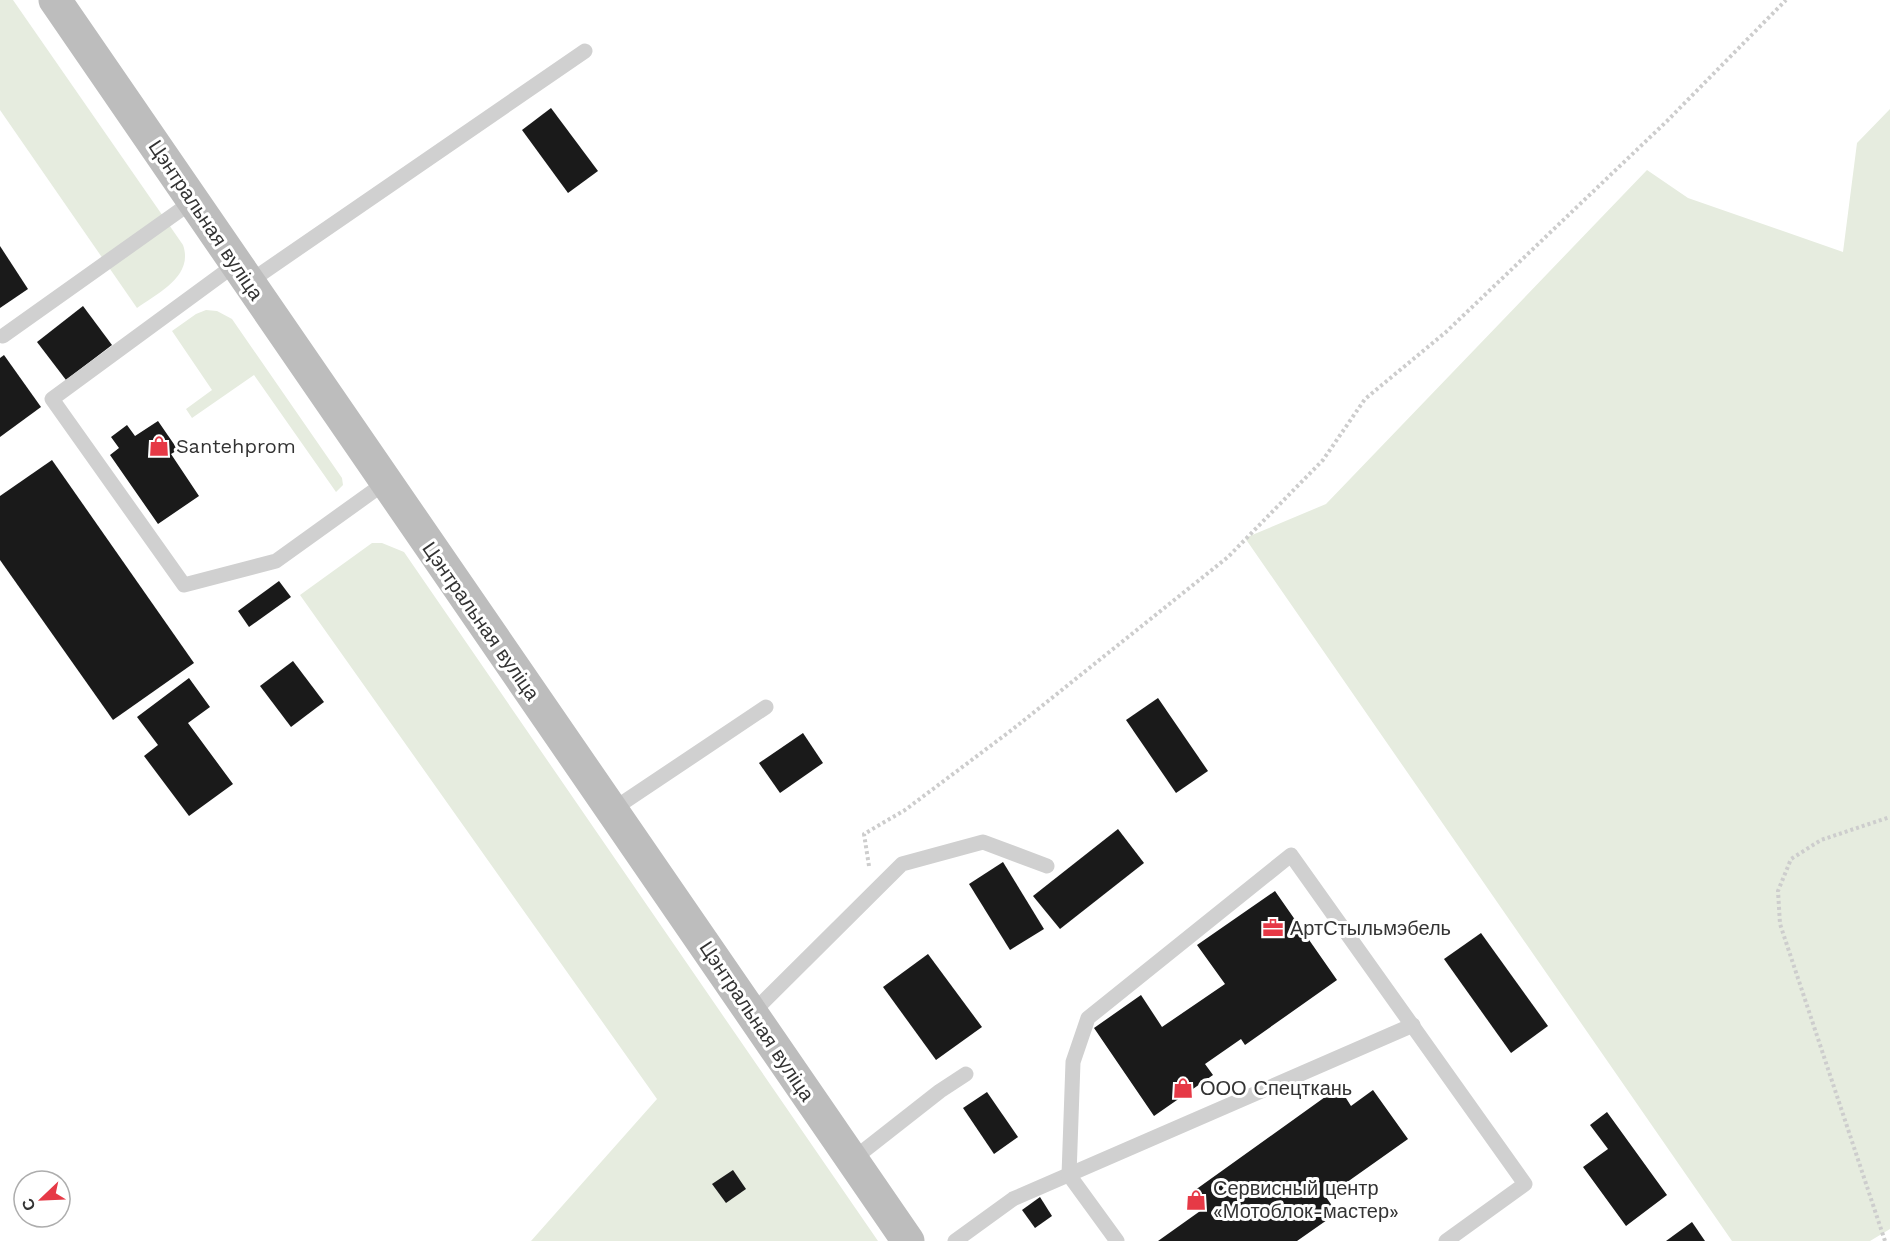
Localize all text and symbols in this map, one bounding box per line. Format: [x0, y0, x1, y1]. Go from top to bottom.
street label: Цэнтральная вуліца [144, 135, 269, 305]
shop icon: Santehprom [147, 434, 171, 458]
place label: Santehprom [176, 434, 296, 458]
street label: Цэнтральная вуліца [417, 537, 545, 706]
office icon: АртСтыльмэбель [1261, 916, 1285, 940]
place label: АртСтыльмэбель [1290, 916, 1451, 940]
street label: Цэнтральная вуліца [695, 936, 820, 1106]
shop icon: ООО Спецткань [1171, 1076, 1195, 1100]
place label: ООО Спецткань [1200, 1076, 1352, 1100]
north arrow [12, 1169, 72, 1229]
place label: Сервисный центр «Мотоблок-мастер» [1213, 1176, 1399, 1223]
shop icon: Сервисный центр «Мотоблок-мастер» [1184, 1188, 1208, 1212]
text: С [17, 1195, 40, 1214]

